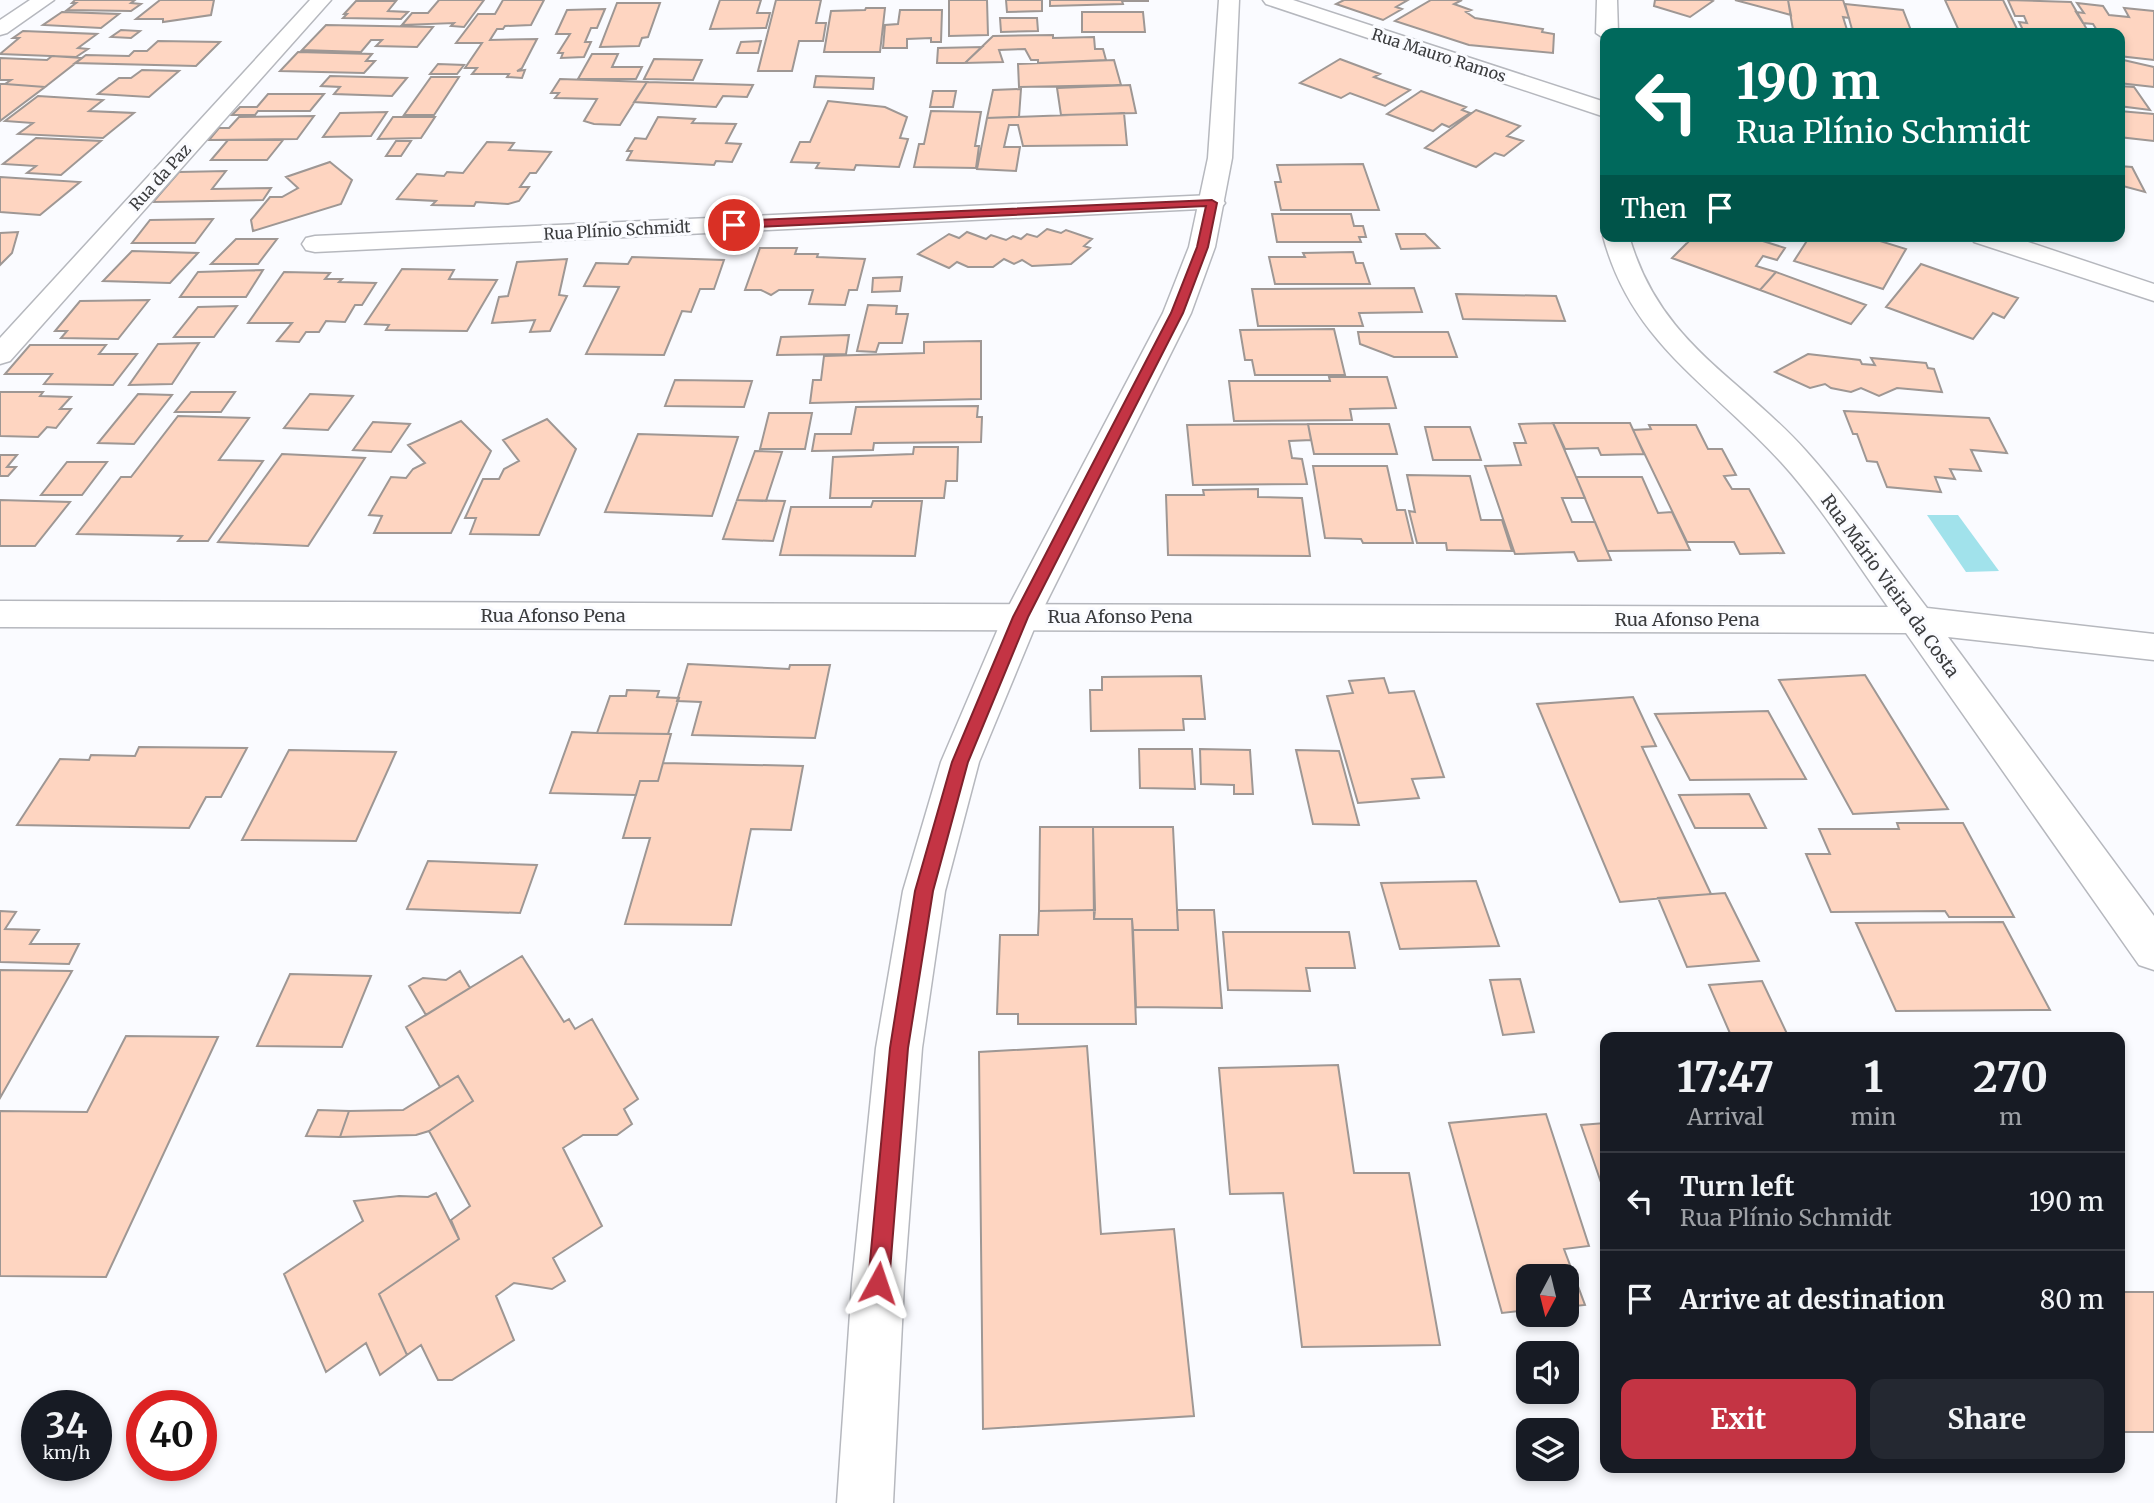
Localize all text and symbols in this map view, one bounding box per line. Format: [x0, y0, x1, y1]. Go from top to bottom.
street label: Rua Mauro Ramos [1369, 24, 1509, 86]
text: 190 m [1736, 51, 1880, 112]
icon: left [1621, 56, 1712, 147]
text: Rua Plínio Schmidt [1736, 112, 2031, 152]
street label: Rua da Paz [125, 139, 195, 214]
icon: arrive [1701, 189, 1739, 227]
text: Then [1621, 192, 1687, 225]
pin [704, 195, 764, 255]
icon: arrive [715, 206, 753, 244]
street label: Rua Plínio Schmidt [543, 216, 692, 244]
street label: Rua Mário Vieira da Costa [1816, 490, 1965, 682]
street label: Rua Afonso Pena [480, 604, 626, 627]
street label: Rua Afonso Pena [1047, 605, 1193, 628]
street label: Rua Afonso Pena [1614, 608, 1760, 631]
text: 17:47 [1677, 1051, 1774, 1103]
text: 1 [1864, 1051, 1883, 1103]
text: 270 [1973, 1051, 2048, 1103]
text: Arrival [1687, 1102, 1764, 1131]
text: min [1851, 1102, 1896, 1131]
text: m [1999, 1102, 2022, 1131]
text: Turn left [1680, 1170, 1794, 1203]
icon: left [1621, 1182, 1659, 1220]
text: 190 m [2029, 1185, 2104, 1218]
text: Rua Plínio Schmidt [1680, 1203, 1892, 1232]
position arrow [841, 1246, 915, 1320]
north arrow [1516, 1264, 1578, 1326]
map controls [1516, 1264, 1579, 1481]
icon: arrive [1621, 1280, 1659, 1318]
text: Arrive at destination [1680, 1283, 1945, 1316]
text: 80 m [2040, 1283, 2104, 1316]
button: sound [1516, 1341, 1579, 1404]
button: Exit [1621, 1379, 1856, 1459]
button: Share [1870, 1379, 2104, 1459]
speed limit sign: 40 [126, 1390, 217, 1481]
text: 34 [46, 1404, 87, 1448]
button: layers [1516, 1418, 1579, 1481]
text: km/h [43, 1441, 90, 1464]

